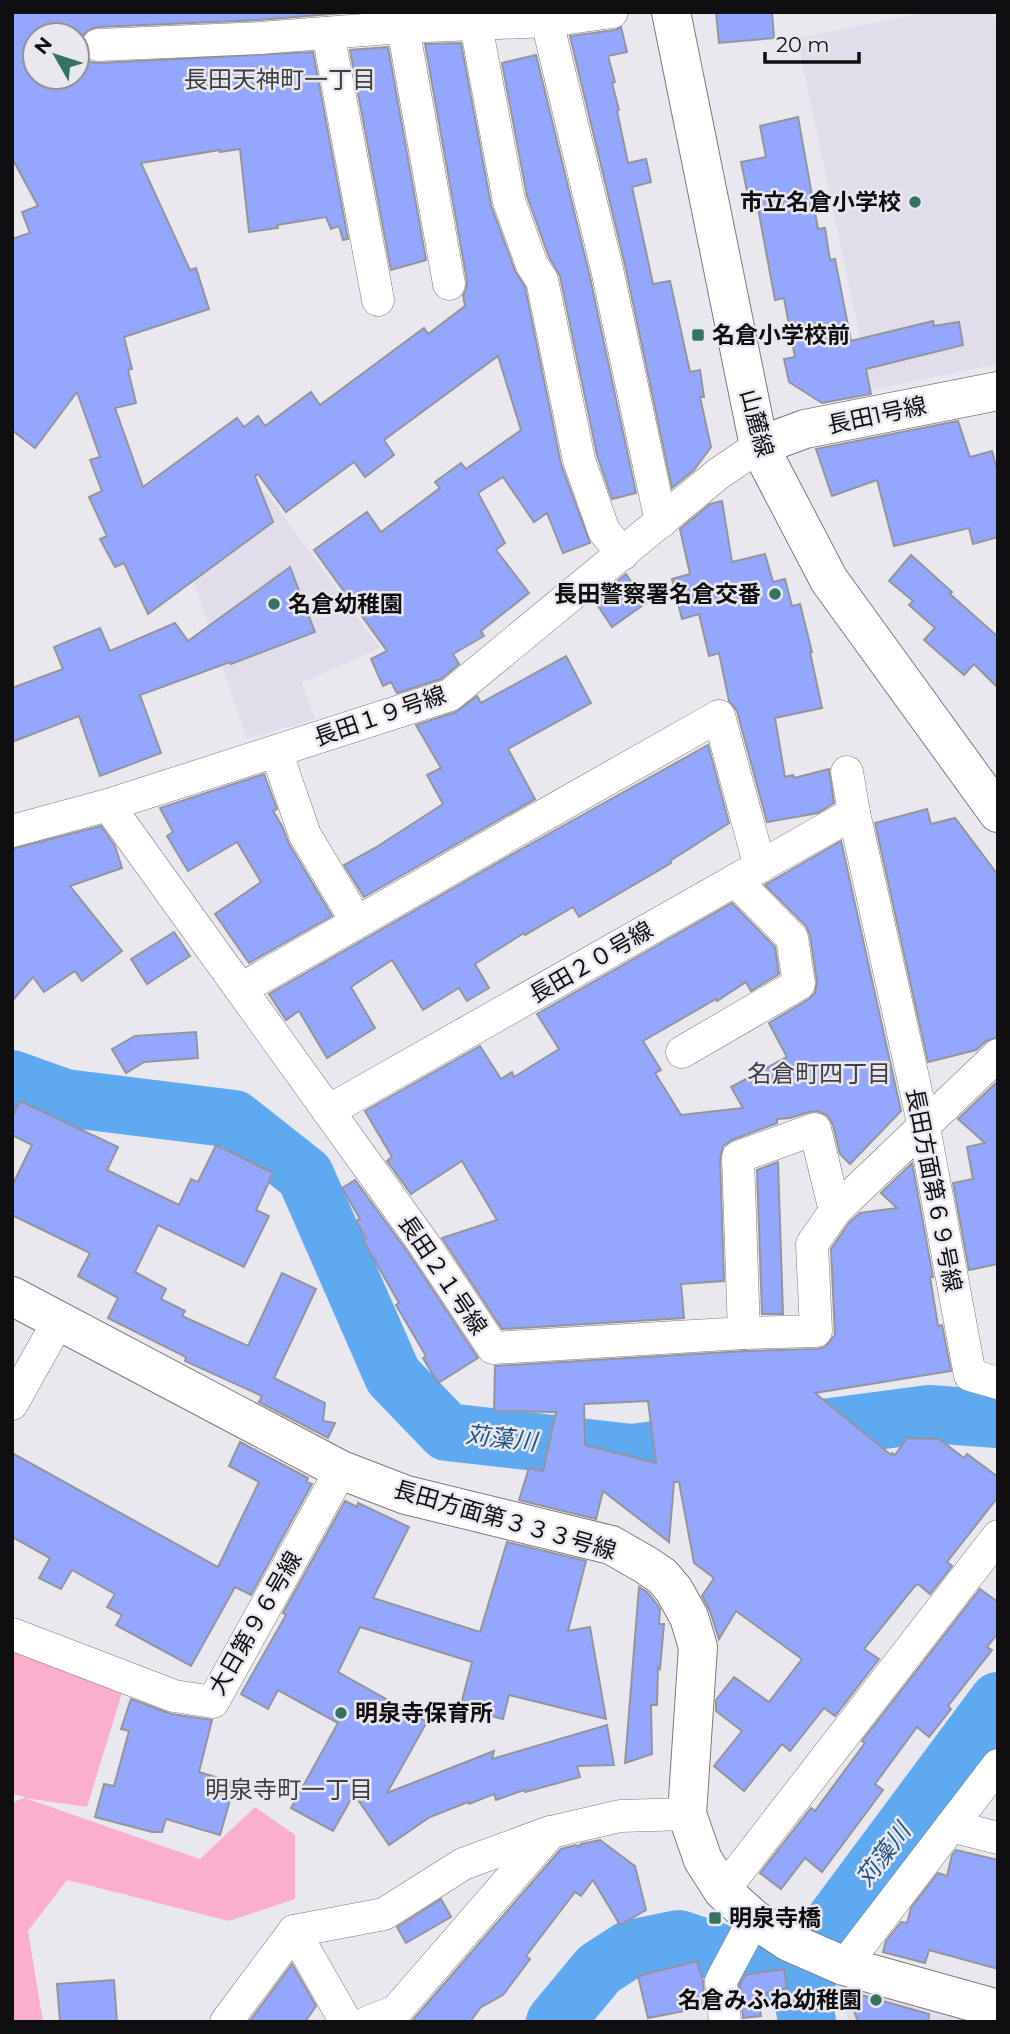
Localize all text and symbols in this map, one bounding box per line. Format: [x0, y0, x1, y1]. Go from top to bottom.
north arrow [21, 21, 91, 91]
scale bar [765, 21, 860, 65]
text: N [29, 32, 57, 59]
text: 20 m [776, 32, 830, 57]
district label: 長田天神町一丁目 [184, 65, 376, 94]
place label: 市立名倉小学校 [740, 188, 901, 216]
marker: 市立名倉小学校 [907, 194, 923, 210]
place label: 名倉小学校前 [712, 321, 850, 349]
marker: 名倉小学校前 [690, 327, 706, 343]
street label: 山麓線 [735, 386, 779, 460]
street label: 長田1号線 [825, 391, 929, 439]
place label: 長田警察署名倉交番 [554, 580, 761, 608]
marker: 長田警察署名倉交番 [767, 586, 783, 602]
place label: 名倉幼稚園 [288, 590, 403, 618]
marker: 名倉幼稚園 [266, 596, 282, 612]
street label: 長田１９号線 [310, 680, 450, 752]
street label: 長田２０号線 [524, 915, 658, 1009]
district label: 名倉町四丁目 [747, 1059, 891, 1088]
street label: 長田方面第６９号線 [901, 1086, 967, 1294]
street label: 長田２１号線 [393, 1210, 493, 1340]
water label: 苅藻川 [464, 1420, 541, 1456]
street label: 長田方面第３３３号線 [391, 1475, 619, 1565]
street label: 大日第９６号線 [203, 1546, 307, 1700]
place label: 明泉寺保育所 [355, 1699, 493, 1727]
marker: 明泉寺保育所 [333, 1705, 349, 1721]
district label: 明泉寺町一丁目 [205, 1775, 373, 1804]
water label: 苅藻川 [850, 1815, 918, 1892]
place label: 明泉寺橋 [729, 1904, 821, 1932]
marker: 明泉寺橋 [707, 1910, 723, 1926]
place label: 名倉みふね幼稚園 [678, 1986, 862, 2014]
marker: 名倉みふね幼稚園 [868, 1992, 884, 2008]

